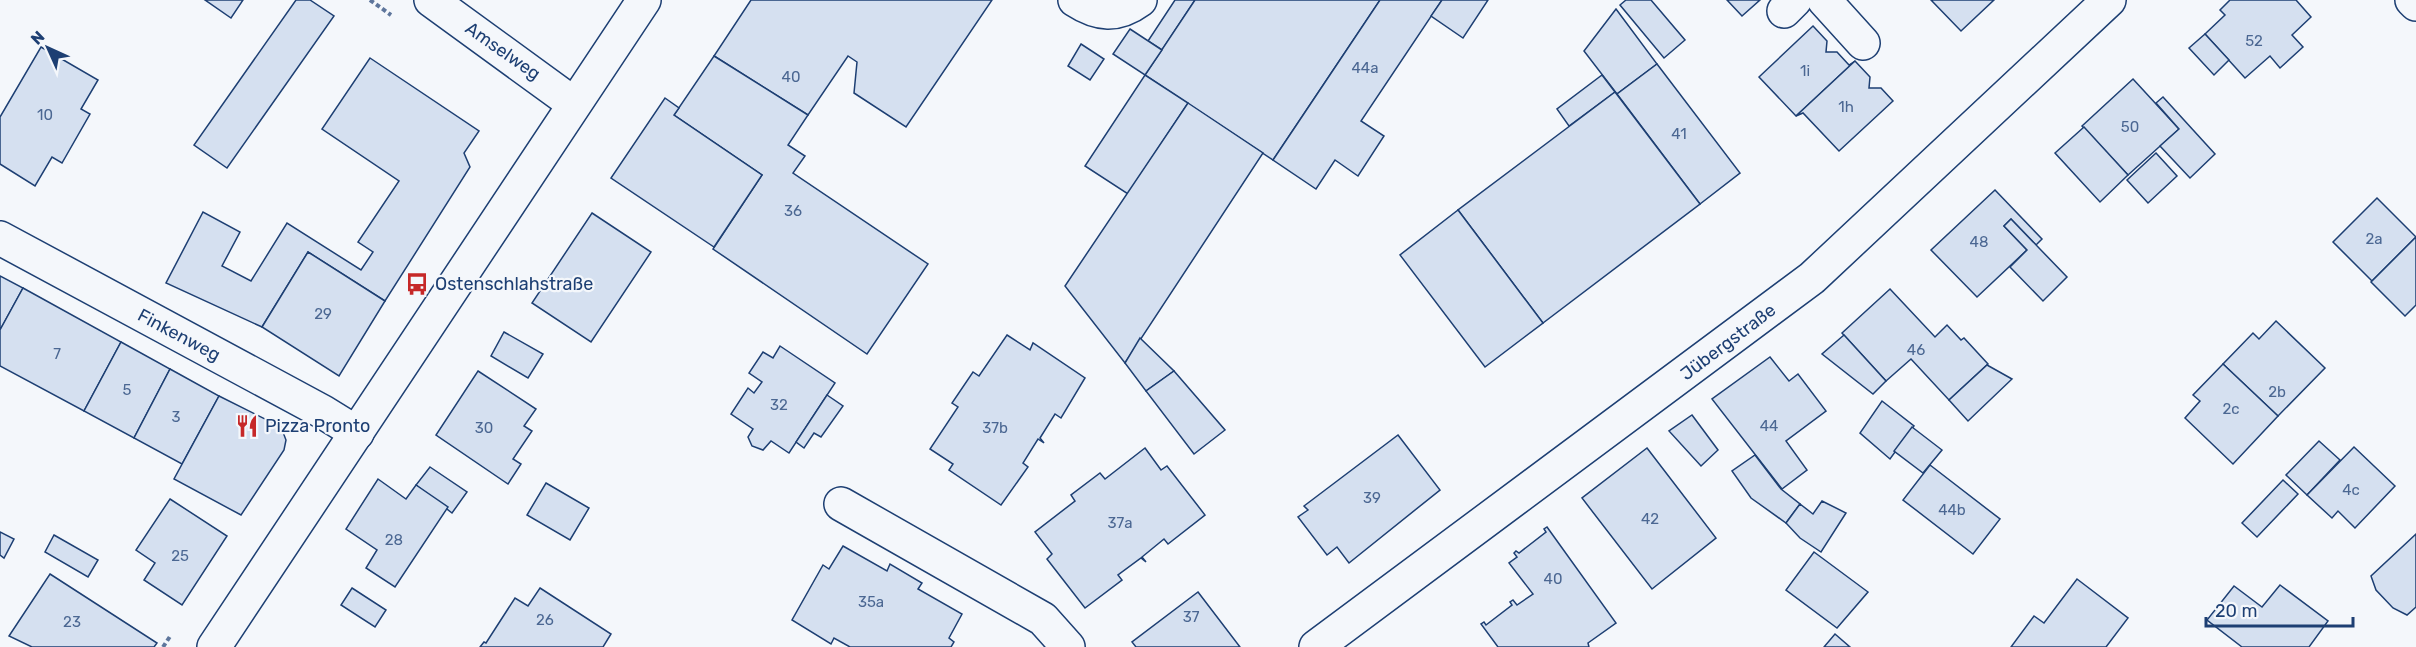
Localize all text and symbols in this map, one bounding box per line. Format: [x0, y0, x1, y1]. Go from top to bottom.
street label: Amselweg [461, 17, 545, 85]
north arrow [18, 18, 78, 78]
text: N [27, 27, 49, 49]
house number: 52 [2245, 32, 2263, 50]
house number: 44a [1352, 59, 1378, 77]
house number: 1i [1800, 62, 1810, 80]
house number: 40 [782, 68, 800, 86]
house number: 1h [1838, 98, 1854, 116]
house number: 10 [37, 106, 53, 124]
house number: 50 [2121, 118, 2139, 136]
house number: 41 [1671, 125, 1687, 143]
house number: 36 [784, 202, 802, 220]
house number: 2a [2365, 230, 2383, 248]
house number: 48 [1970, 233, 1988, 251]
bus stop icon: Ostenschlahstraße [404, 271, 430, 297]
place label: Ostenschlahstraße [435, 273, 593, 295]
street label: Jübergstraße [1676, 299, 1780, 385]
street label: Finkenweg [134, 304, 224, 366]
house number: 29 [314, 305, 332, 323]
house number: 46 [1907, 341, 1925, 359]
house number: 7 [53, 345, 61, 363]
house number: 5 [123, 381, 132, 399]
house number: 2b [2268, 383, 2286, 401]
house number: 32 [770, 396, 788, 414]
house number: 2c [2222, 400, 2240, 418]
house number: 3 [171, 408, 181, 426]
restaurant icon: Pizza Pronto [234, 413, 260, 439]
place label: Pizza Pronto [265, 415, 370, 437]
house number: 44 [1760, 417, 1778, 435]
house number: 30 [475, 419, 493, 437]
house number: 37b [982, 419, 1008, 437]
house number: 4c [2342, 481, 2360, 499]
house number: 39 [1363, 489, 1381, 507]
house number: 44b [1938, 501, 1966, 519]
house number: 42 [1641, 510, 1659, 528]
house number: 37a [1108, 514, 1133, 532]
house number: 28 [385, 531, 403, 549]
house number: 25 [171, 547, 189, 565]
house number: 40 [1544, 570, 1562, 588]
scale bar [2206, 590, 2353, 628]
house number: 35a [858, 593, 884, 611]
text: 20 m [2215, 600, 2257, 622]
house number: 37 [1183, 608, 1200, 626]
house number: 26 [536, 611, 554, 629]
house number: 23 [63, 613, 81, 631]

